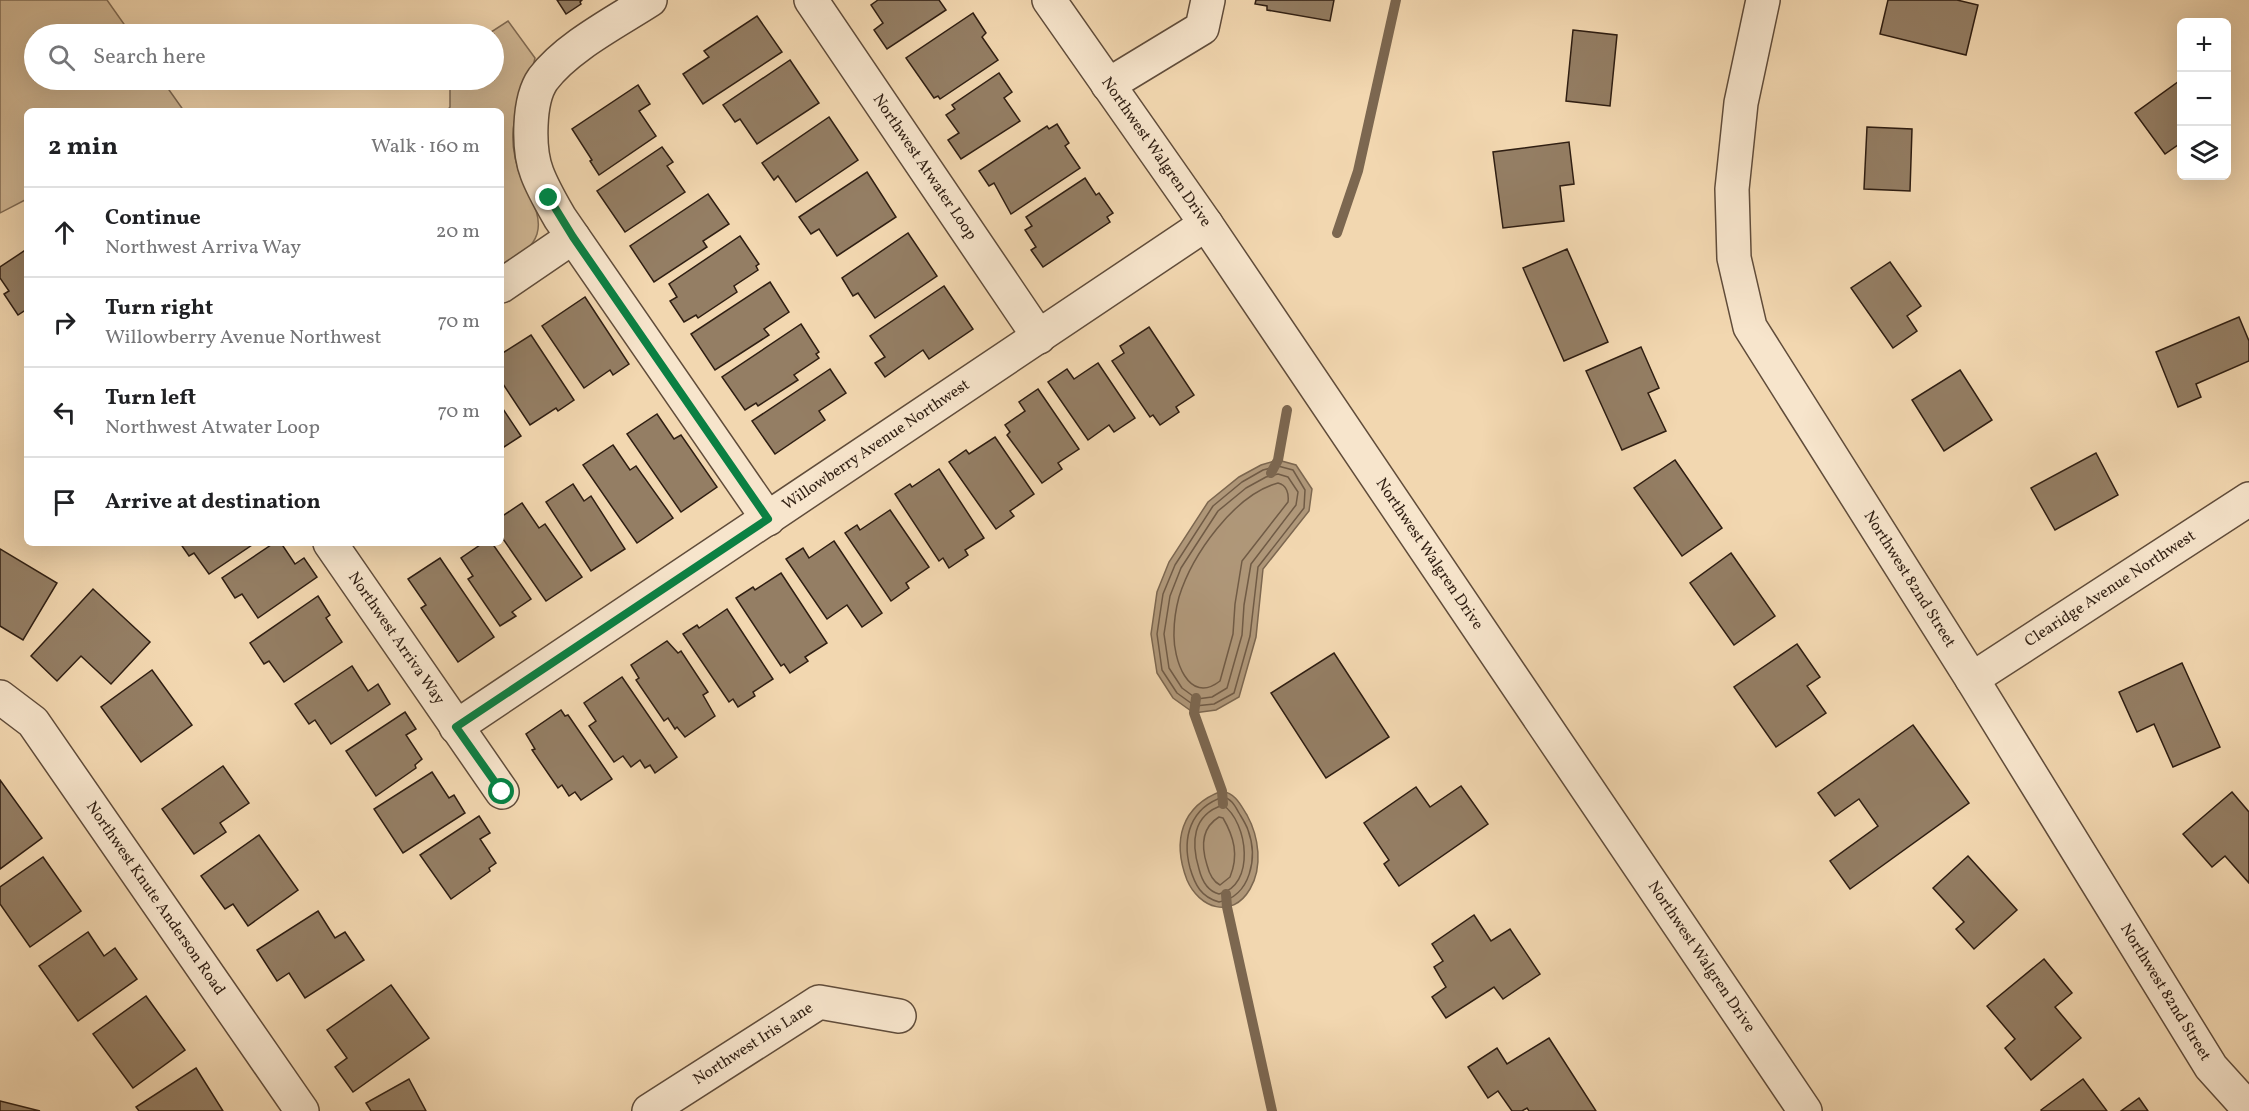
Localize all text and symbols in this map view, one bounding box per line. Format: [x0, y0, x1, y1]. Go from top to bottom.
map controls [2177, 18, 2231, 180]
button: + [2177, 18, 2231, 72]
search box [24, 24, 504, 90]
icon: search [45, 41, 78, 74]
text: Search here [93, 42, 206, 73]
button: − [2177, 72, 2231, 126]
street label: Northwest Walgren Drive [1095, 73, 1216, 232]
street label: Northwest Atwater Loop [867, 90, 982, 245]
button: layers [2177, 126, 2231, 180]
text: 2 min [48, 129, 118, 165]
text: Walk · 160 m [371, 133, 480, 161]
route end [535, 184, 561, 210]
text: Continue [105, 203, 201, 234]
icon: ahead [48, 216, 81, 249]
text: 20 m [436, 218, 480, 246]
text: Northwest Arriva Way [105, 234, 301, 262]
text: Turn right [105, 293, 213, 324]
icon: right [48, 306, 81, 339]
text: 70 m [437, 308, 480, 336]
text: Willowberry Avenue Northwest [105, 324, 382, 352]
street label: Willowberry Avenue Northwest [778, 374, 975, 516]
text: Turn left [105, 383, 196, 414]
icon: left [48, 396, 81, 429]
text: 70 m [437, 398, 480, 426]
text: Northwest Atwater Loop [105, 414, 320, 442]
street label: Northwest Walgren Drive [1370, 474, 1488, 634]
icon: arrive [48, 486, 81, 519]
text: Arrive at destination [105, 487, 321, 518]
street label: Northwest 82nd Street [1858, 507, 1961, 652]
street label: Clearidge Avenue Northwest [2021, 525, 2200, 653]
street label: Northwest Arriva Way [342, 568, 450, 710]
route start [488, 778, 514, 804]
street label: Northwest Knute Anderson Road [80, 797, 230, 1000]
street label: Northwest Walgren Drive [1642, 877, 1760, 1037]
street label: Northwest 82nd Street [2114, 920, 2216, 1066]
street label: Northwest Iris Lane [689, 997, 818, 1091]

